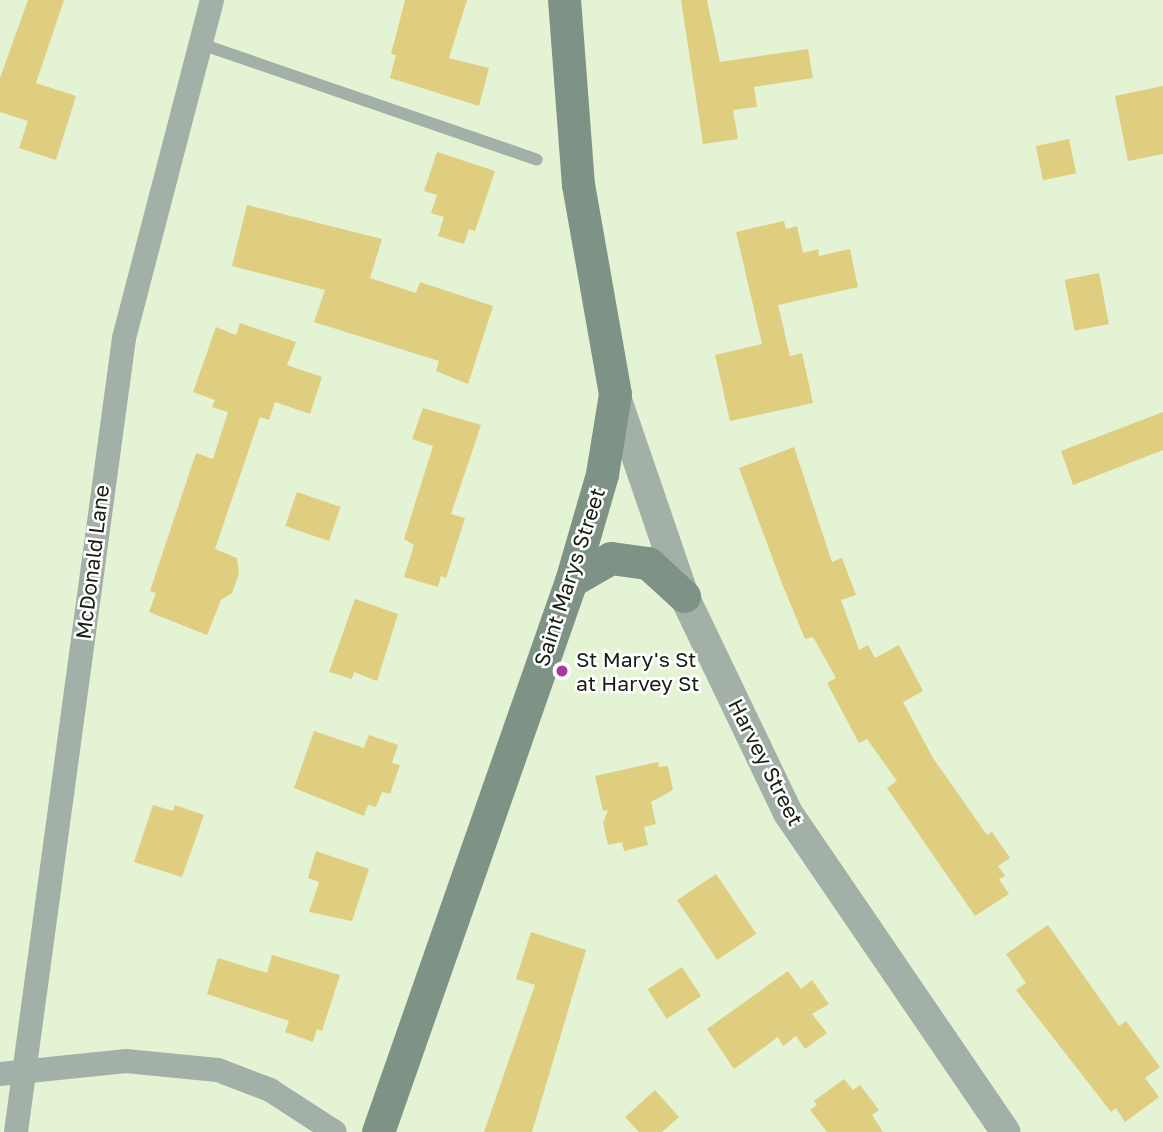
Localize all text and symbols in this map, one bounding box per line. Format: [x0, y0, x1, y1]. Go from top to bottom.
street label: McDonald Lane [70, 483, 114, 641]
street label: Saint Marys Street [528, 484, 610, 670]
place label: St Mary's St at Harvey St [576, 646, 699, 696]
marker: St Mary's St at Harvey St [554, 663, 570, 679]
street label: Harvey Street [723, 694, 809, 830]

